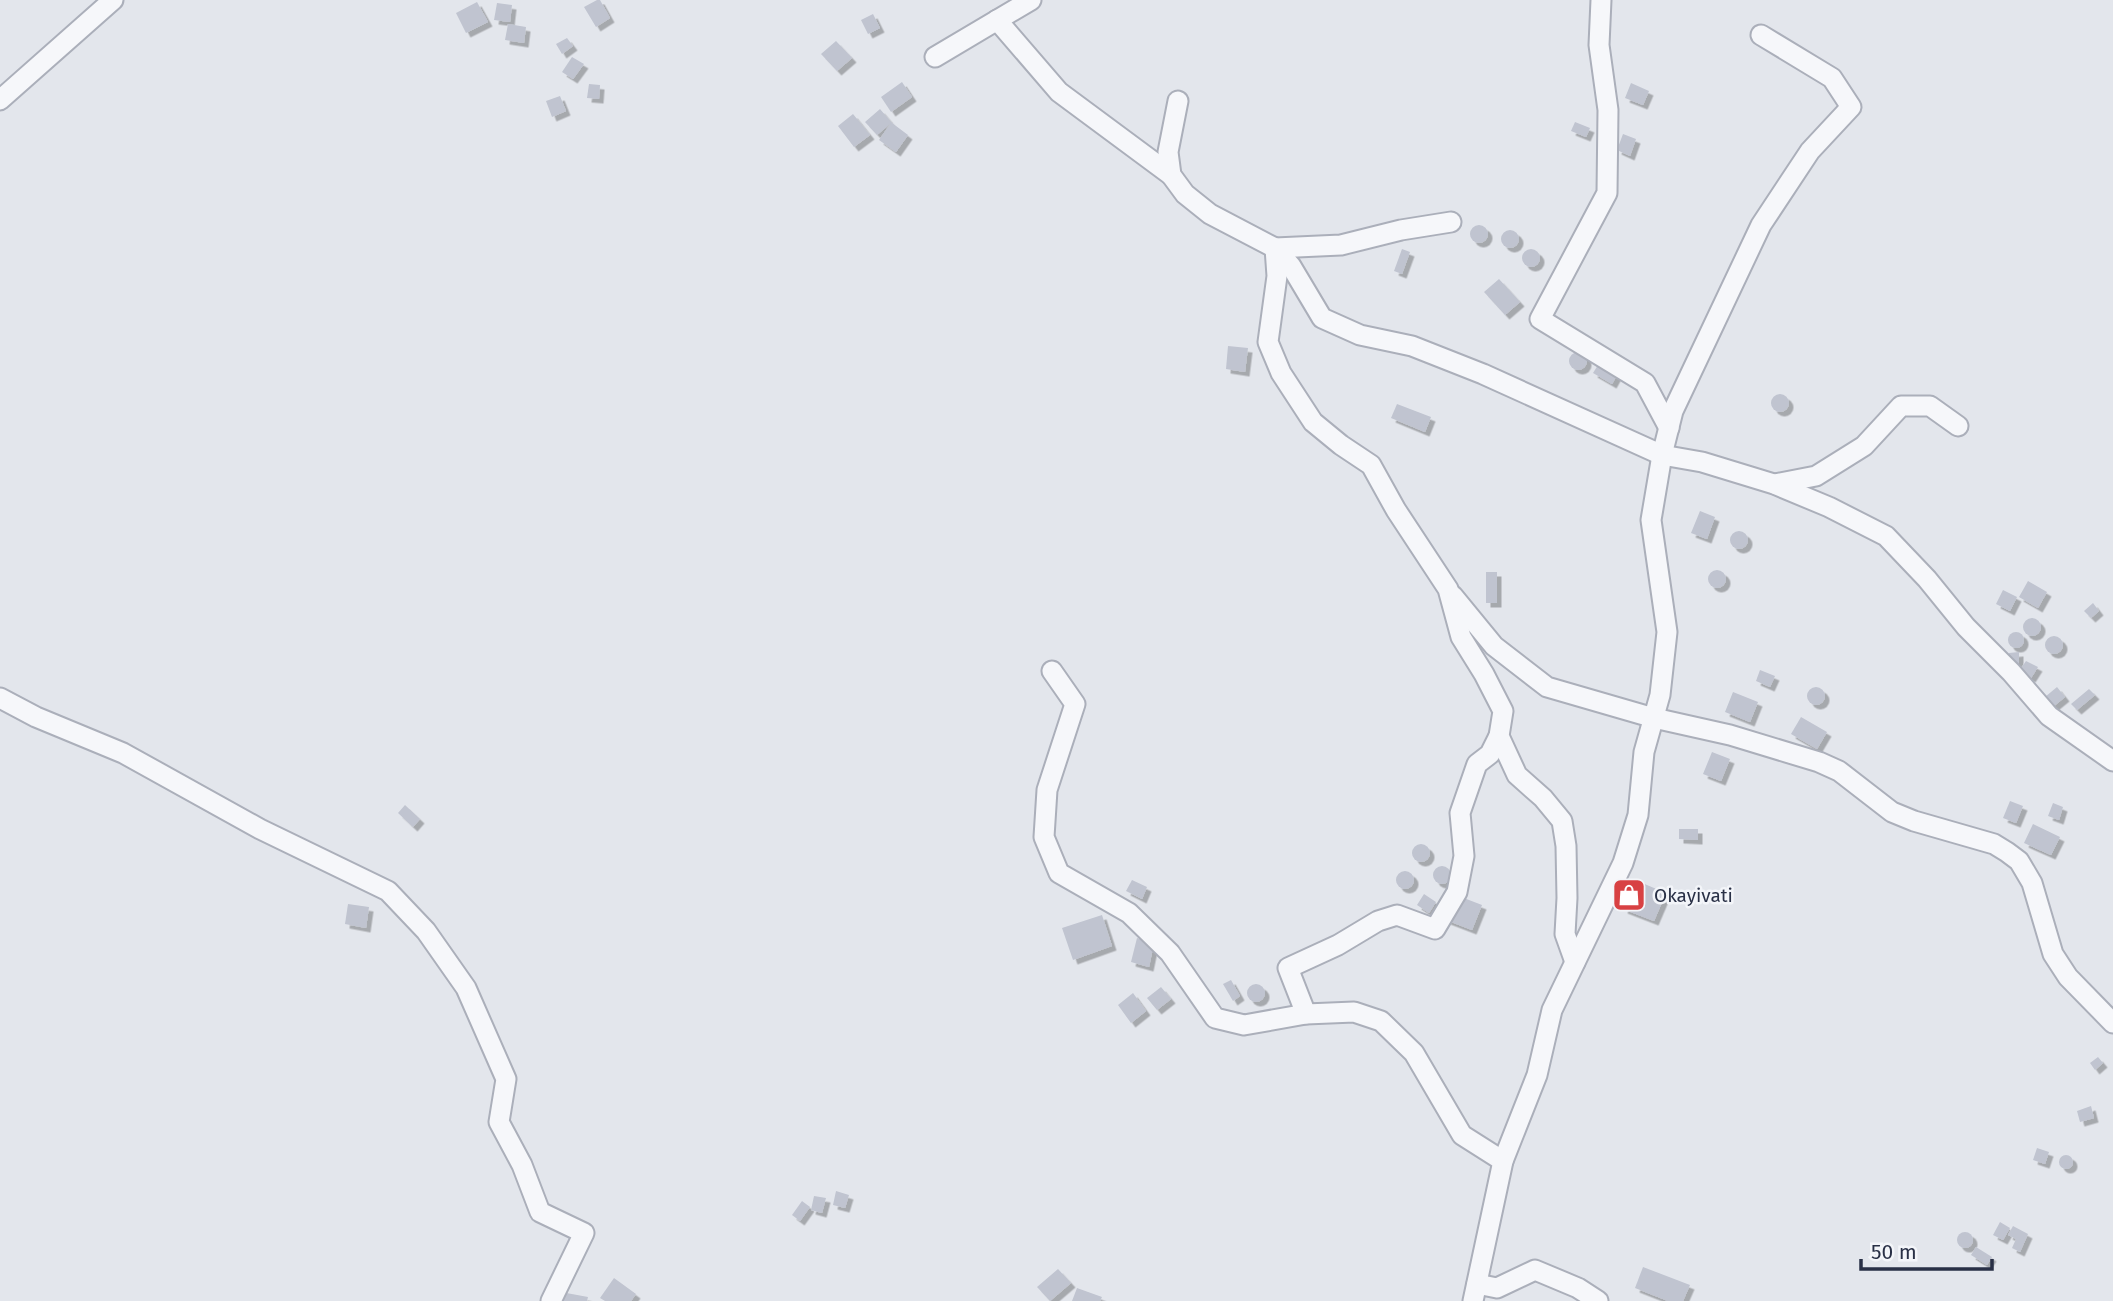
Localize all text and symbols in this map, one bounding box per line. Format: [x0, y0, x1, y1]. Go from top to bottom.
shop icon: Okayivati [1610, 876, 1648, 914]
place label: Okayivati [1654, 884, 1733, 907]
scale bar [1861, 1228, 1992, 1272]
text: 50 m [1871, 1239, 1917, 1265]

